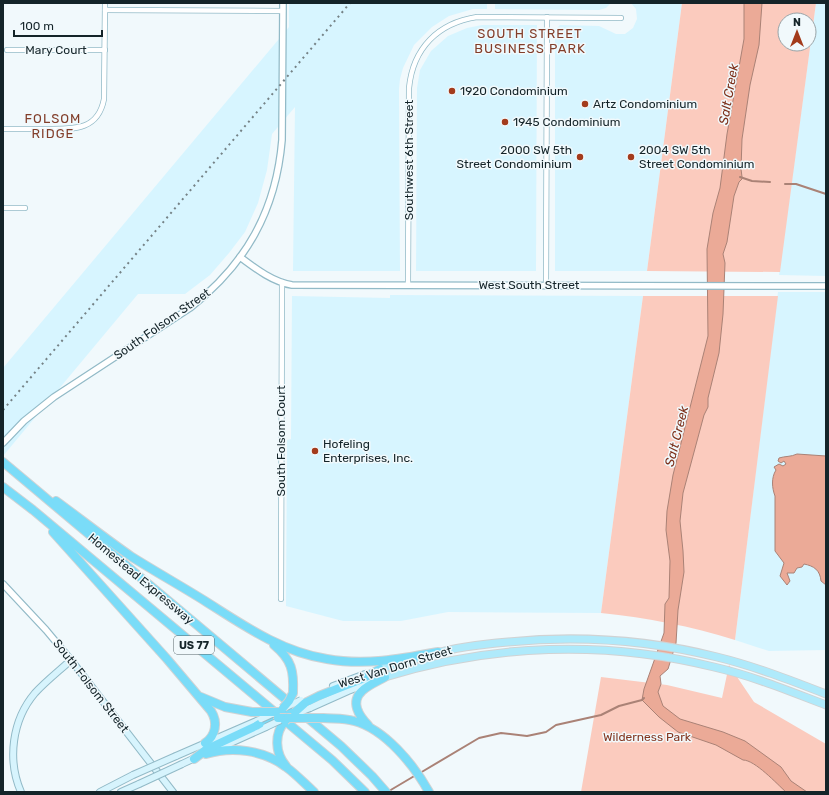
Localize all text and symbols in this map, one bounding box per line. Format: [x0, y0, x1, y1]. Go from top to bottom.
scale bar [14, 12, 102, 38]
north arrow [777, 12, 817, 52]
text: N [793, 16, 801, 29]
text: 100 m [20, 19, 54, 33]
district label: SOUTH STREET BUSINESS PARK [474, 26, 586, 56]
street label: Mary Court [25, 43, 87, 57]
water label: Salt Creek [716, 62, 741, 126]
place label: 1920 Condominium [460, 84, 568, 98]
marker: 1920 Condominium [447, 86, 457, 96]
place label: Artz Condominium [593, 97, 697, 111]
marker: Artz Condominium [580, 99, 590, 109]
street label: Southwest 6th Street [402, 100, 416, 220]
district label: FOLSOM RIDGE [25, 111, 81, 141]
place label: 1945 Condominium [513, 115, 620, 129]
marker: 1945 Condominium [500, 117, 510, 127]
place label: 2000 SW 5th Street Condominium [457, 143, 572, 171]
place label: 2004 SW 5th Street Condominium [639, 143, 754, 171]
marker: 2000 SW 5th Street Condominium [575, 152, 585, 162]
marker: 2004 SW 5th Street Condominium [626, 152, 636, 162]
street label: West South Street [478, 278, 580, 292]
street label: South Folsom Street [111, 285, 213, 363]
street label: South Folsom Court [274, 385, 288, 497]
water label: Salt Creek [662, 404, 691, 468]
place label: Hofeling Enterprises, Inc. [323, 437, 413, 465]
marker: Hofeling Enterprises, Inc. [310, 446, 320, 456]
street label: Homestead Expressway [85, 531, 197, 628]
road number: US 77 [174, 636, 214, 654]
street label: South Folsom Street [50, 637, 132, 736]
street label: West Van Dorn Street [336, 643, 454, 691]
park label: Wilderness Park [603, 730, 692, 744]

